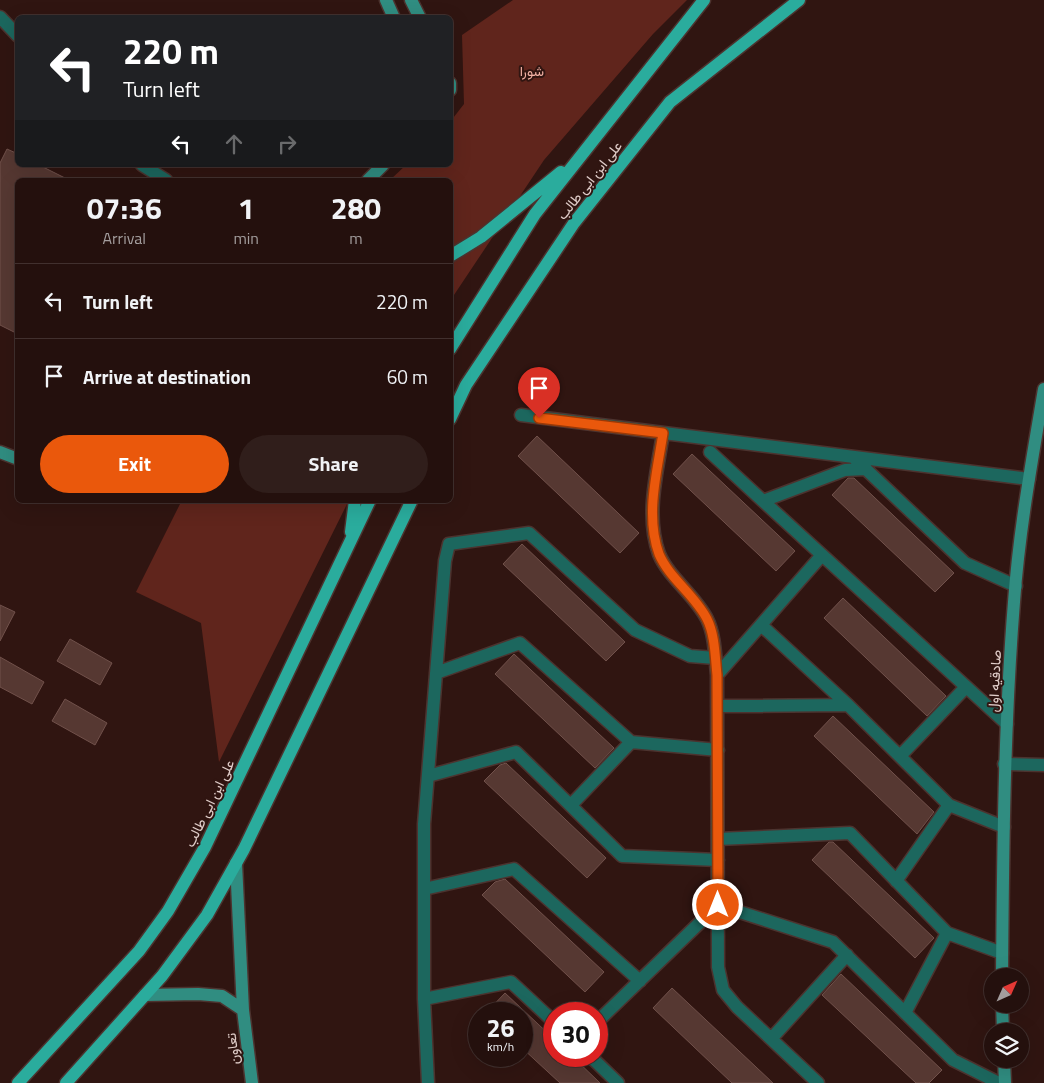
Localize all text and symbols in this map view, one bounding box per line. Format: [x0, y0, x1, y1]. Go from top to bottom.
text: 220 m [123, 24, 219, 78]
icon: left [40, 35, 105, 100]
park label: شورا [520, 60, 544, 81]
text: Turn left [123, 72, 200, 106]
icon: left [167, 130, 195, 158]
icon: ahead [220, 130, 248, 158]
icon: right [273, 130, 301, 158]
street label: علی ابن ابی طالب [551, 136, 627, 224]
text: 07:36 [87, 185, 162, 231]
text: 1 [238, 185, 255, 231]
text: 280 [331, 185, 381, 231]
text: Arrival [103, 226, 146, 250]
text: min [233, 226, 259, 250]
text: m [349, 226, 363, 250]
icon: left [40, 287, 68, 315]
text: Turn left [83, 287, 153, 316]
text: 220 m [376, 287, 428, 316]
icon: arrive [40, 362, 68, 390]
text: Arrive at destination [83, 362, 251, 391]
text: 60 m [387, 362, 428, 391]
pin [518, 367, 560, 418]
icon: arrive [525, 374, 553, 402]
button: Exit [40, 435, 229, 493]
button: Share [239, 435, 428, 493]
street label: صادقیه اول [982, 649, 1006, 713]
street label: علی ابن ابی طالب [179, 756, 239, 850]
position arrow [691, 878, 743, 930]
north arrow [984, 968, 1029, 1012]
map controls [984, 968, 1029, 1068]
speed limit sign: 30 [543, 1002, 608, 1067]
text: 26 [486, 1009, 515, 1047]
button: layers [984, 1023, 1029, 1068]
street label: تعاون [220, 1032, 244, 1066]
text: km/h [487, 1037, 514, 1056]

